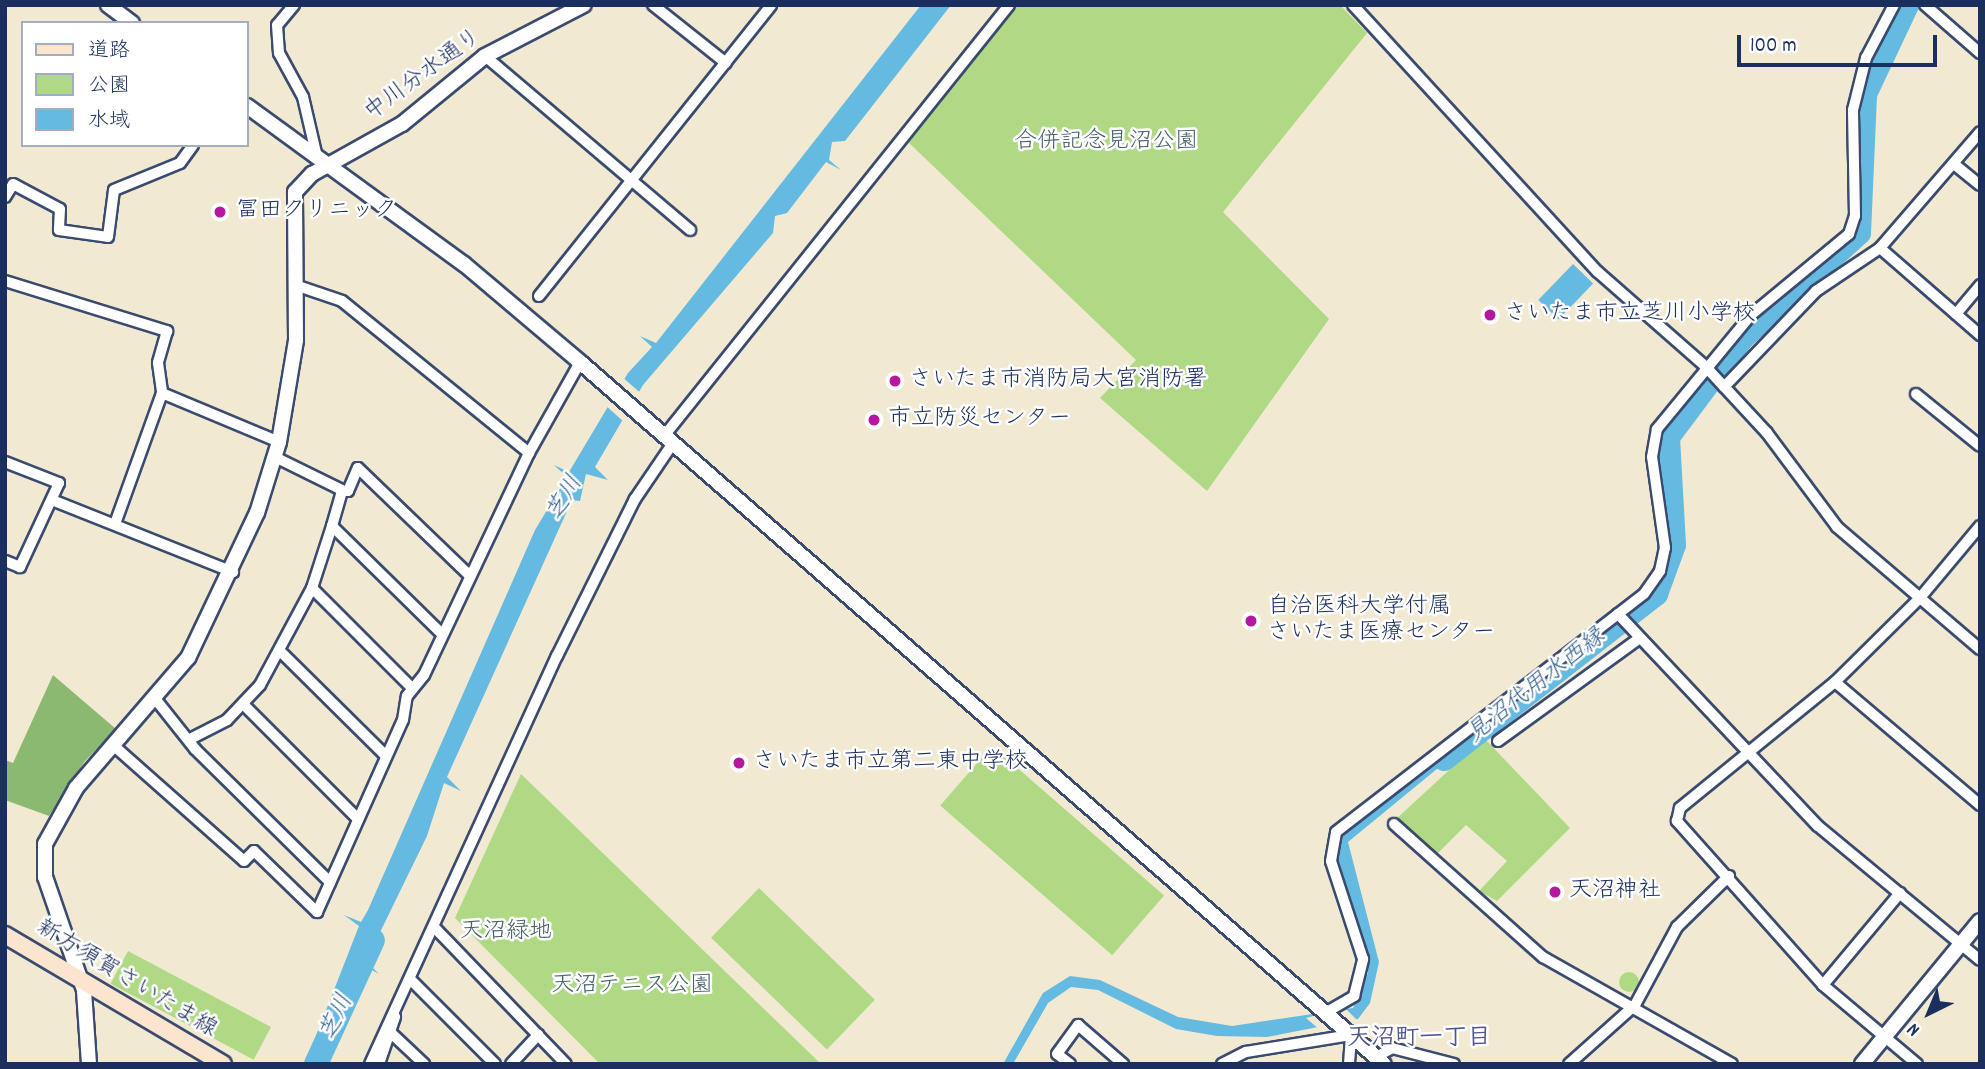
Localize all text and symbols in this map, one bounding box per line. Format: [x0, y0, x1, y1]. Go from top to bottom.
legend [21, 21, 248, 147]
scale bar [1740, 21, 1940, 65]
street label: 中川分水通り [360, 24, 488, 128]
text: 100 m [1750, 32, 1797, 62]
text: 道路 [88, 37, 130, 67]
text: 公園 [88, 72, 130, 102]
text: 水域 [88, 107, 130, 137]
park label: 合併記念見沼公園 [1014, 129, 1198, 157]
place label: 冨田クリニック [236, 198, 397, 226]
marker: 冨田クリニック [210, 202, 230, 222]
place label: さいたま市立芝川小学校 [1504, 301, 1757, 329]
marker: さいたま市立芝川小学校 [1482, 307, 1498, 323]
place label: さいたま市消防局大宮消防署 [909, 367, 1208, 395]
marker: さいたま市消防局大宮消防署 [887, 373, 903, 389]
place label: 市立防災センター [888, 406, 1072, 434]
marker: 市立防災センター [866, 412, 882, 428]
water label: 芝川 [542, 471, 590, 527]
place label: 自治医科大学付属 さいたま医療センター [1267, 594, 1497, 648]
marker: 自治医科大学付属 さいたま医療センター [1241, 611, 1261, 631]
water label: 見沼代用水西縁 [1462, 624, 1612, 750]
place label: さいたま市立第二東中学校 [753, 749, 1029, 777]
marker: さいたま市立第二東中学校 [731, 755, 747, 771]
place label: 天沼神社 [1569, 878, 1661, 906]
marker: 天沼神社 [1547, 884, 1563, 900]
street label: 新方須賀さいたま線 [30, 915, 222, 1045]
park label: 天沼緑地 [460, 919, 552, 947]
park label: 天沼テニス公園 [552, 973, 712, 1001]
north arrow [1894, 978, 1964, 1048]
water label: 芝川 [315, 990, 361, 1046]
text: N [1902, 1016, 1927, 1042]
district label: 天沼町一丁目 [1347, 1026, 1491, 1054]

